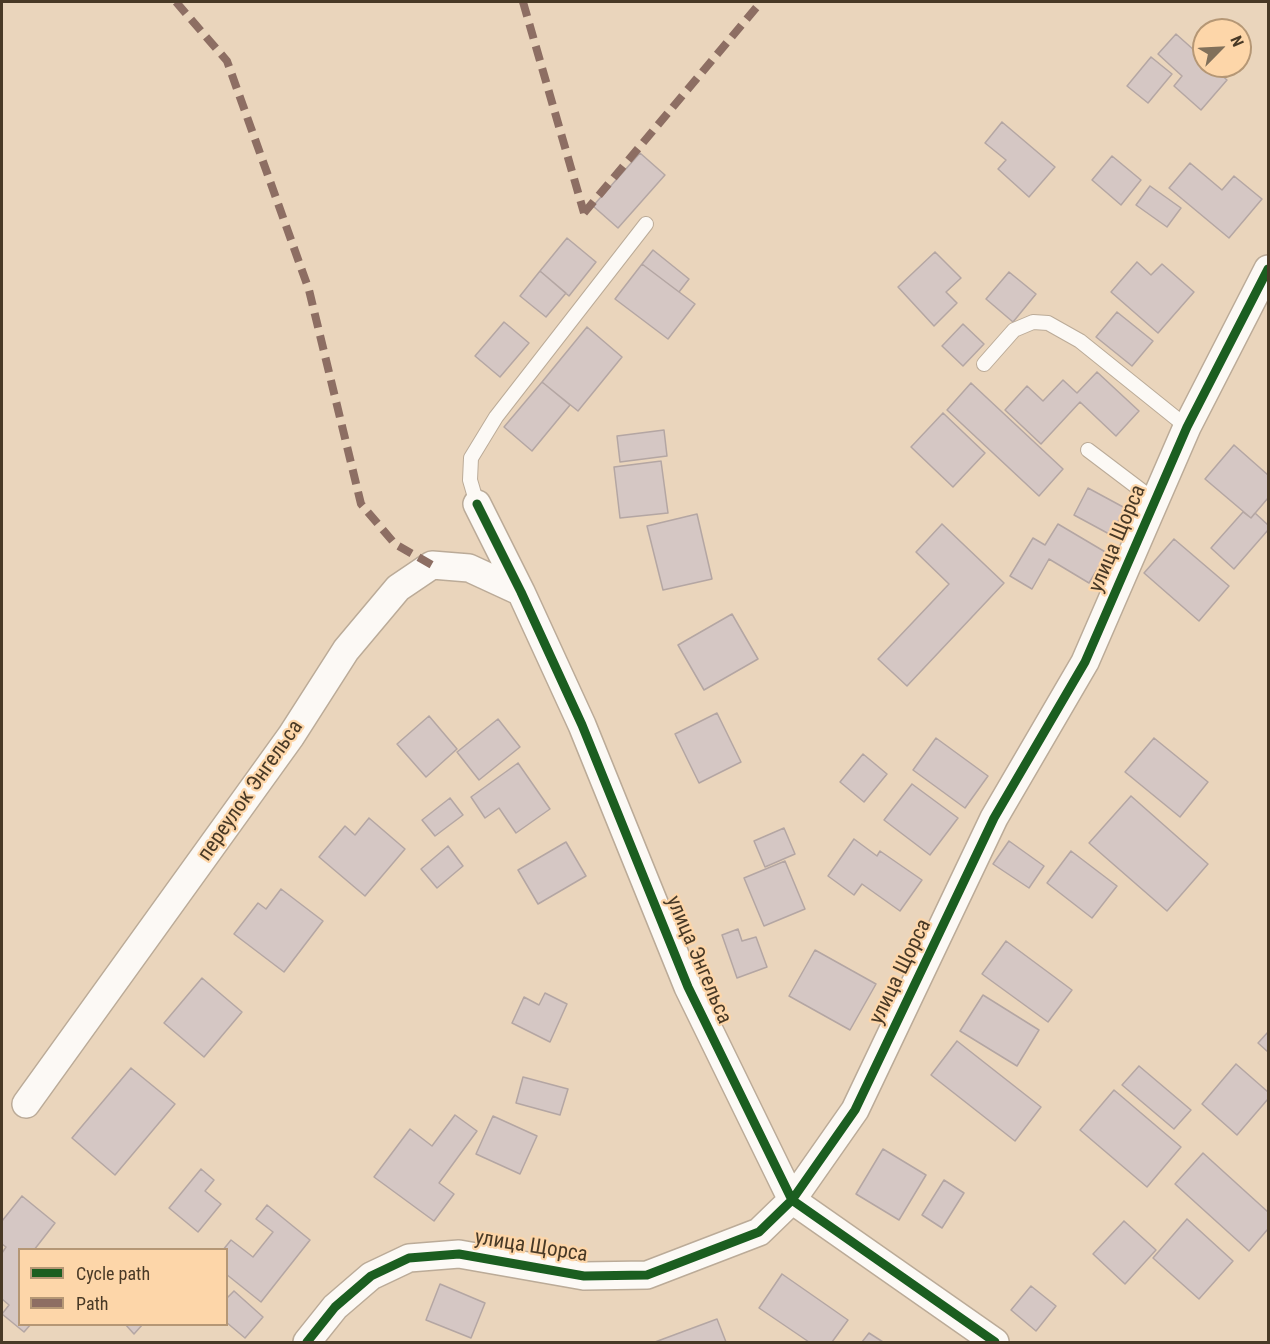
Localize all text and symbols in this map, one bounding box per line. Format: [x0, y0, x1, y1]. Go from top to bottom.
north arrow [1192, 18, 1252, 78]
text: N [1226, 33, 1248, 50]
street label: улица Щорса [1084, 482, 1152, 596]
street label: переулок Энгельса [193, 716, 309, 866]
street label: улица Энгельса [660, 892, 736, 1028]
street label: улица Щорса [865, 915, 937, 1029]
street label: улица Щорса [473, 1226, 589, 1268]
legend [18, 1248, 228, 1326]
text: Cycle path [76, 1263, 150, 1284]
text: Path [76, 1293, 109, 1314]

